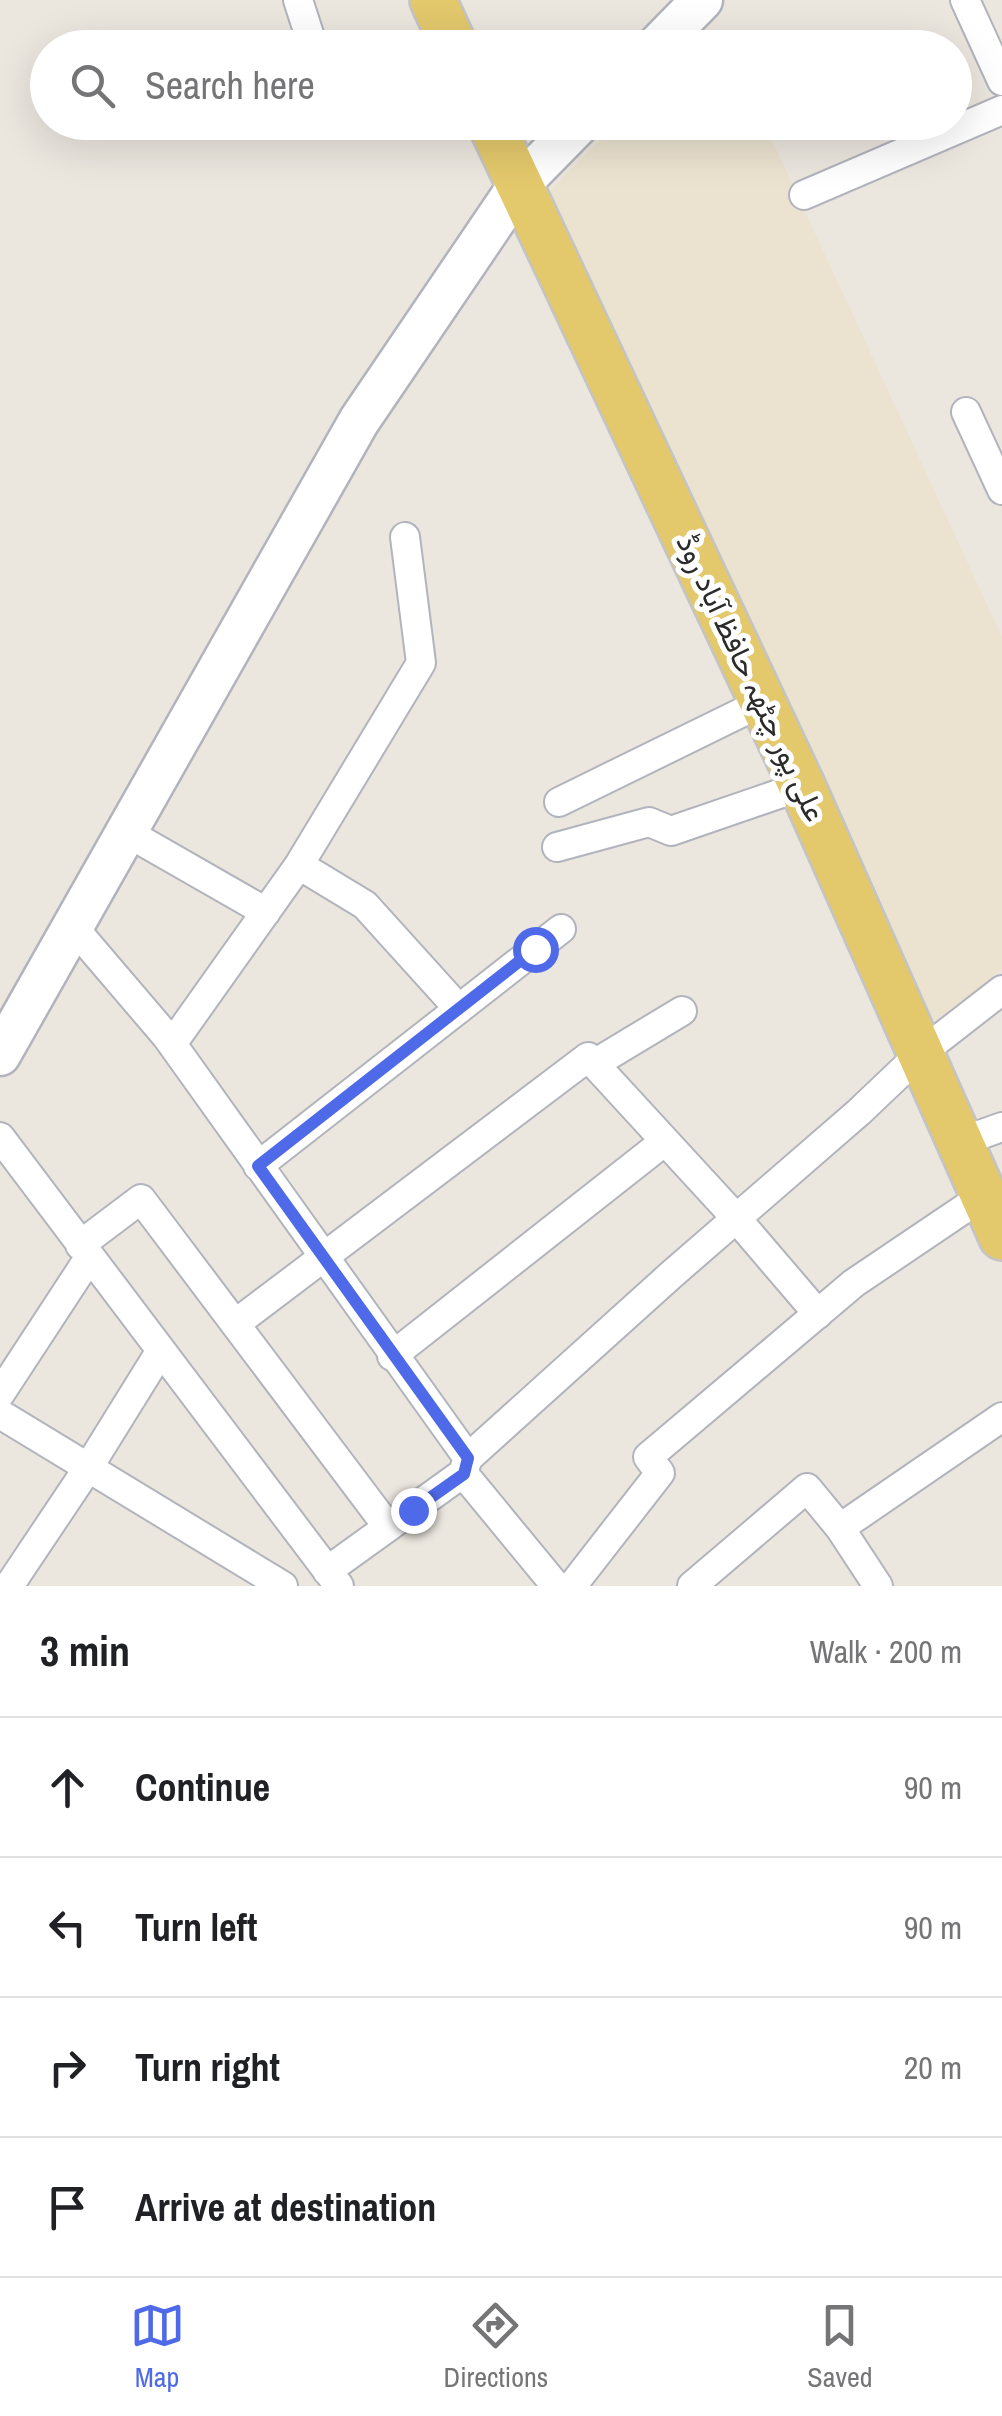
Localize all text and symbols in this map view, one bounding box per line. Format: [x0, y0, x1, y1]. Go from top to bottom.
search box [30, 30, 972, 140]
icon: search [65, 58, 120, 113]
text: Search here [145, 60, 315, 111]
street label: علی پور چٹھہ حافظ آباد روڈ [667, 527, 836, 828]
route start [513, 927, 559, 973]
route end [391, 1488, 437, 1534]
text: 3 min [40, 1623, 130, 1679]
text: Walk · 200 m [810, 1630, 962, 1673]
icon: ahead [40, 1760, 95, 1815]
text: Continue [135, 1762, 270, 1813]
text: 90 m [904, 1766, 962, 1809]
icon: left [40, 1900, 95, 1955]
text: Turn left [135, 1902, 257, 1953]
text: 90 m [904, 1906, 962, 1949]
icon: right [40, 2040, 95, 2095]
text: Turn right [135, 2042, 280, 2093]
text: 20 m [904, 2046, 962, 2089]
icon: arrive [40, 2180, 95, 2235]
text: Arrive at destination [135, 2182, 436, 2233]
tab: Map [130, 2298, 185, 2396]
tab: Directions [444, 2298, 548, 2396]
tab: Saved [807, 2298, 872, 2396]

